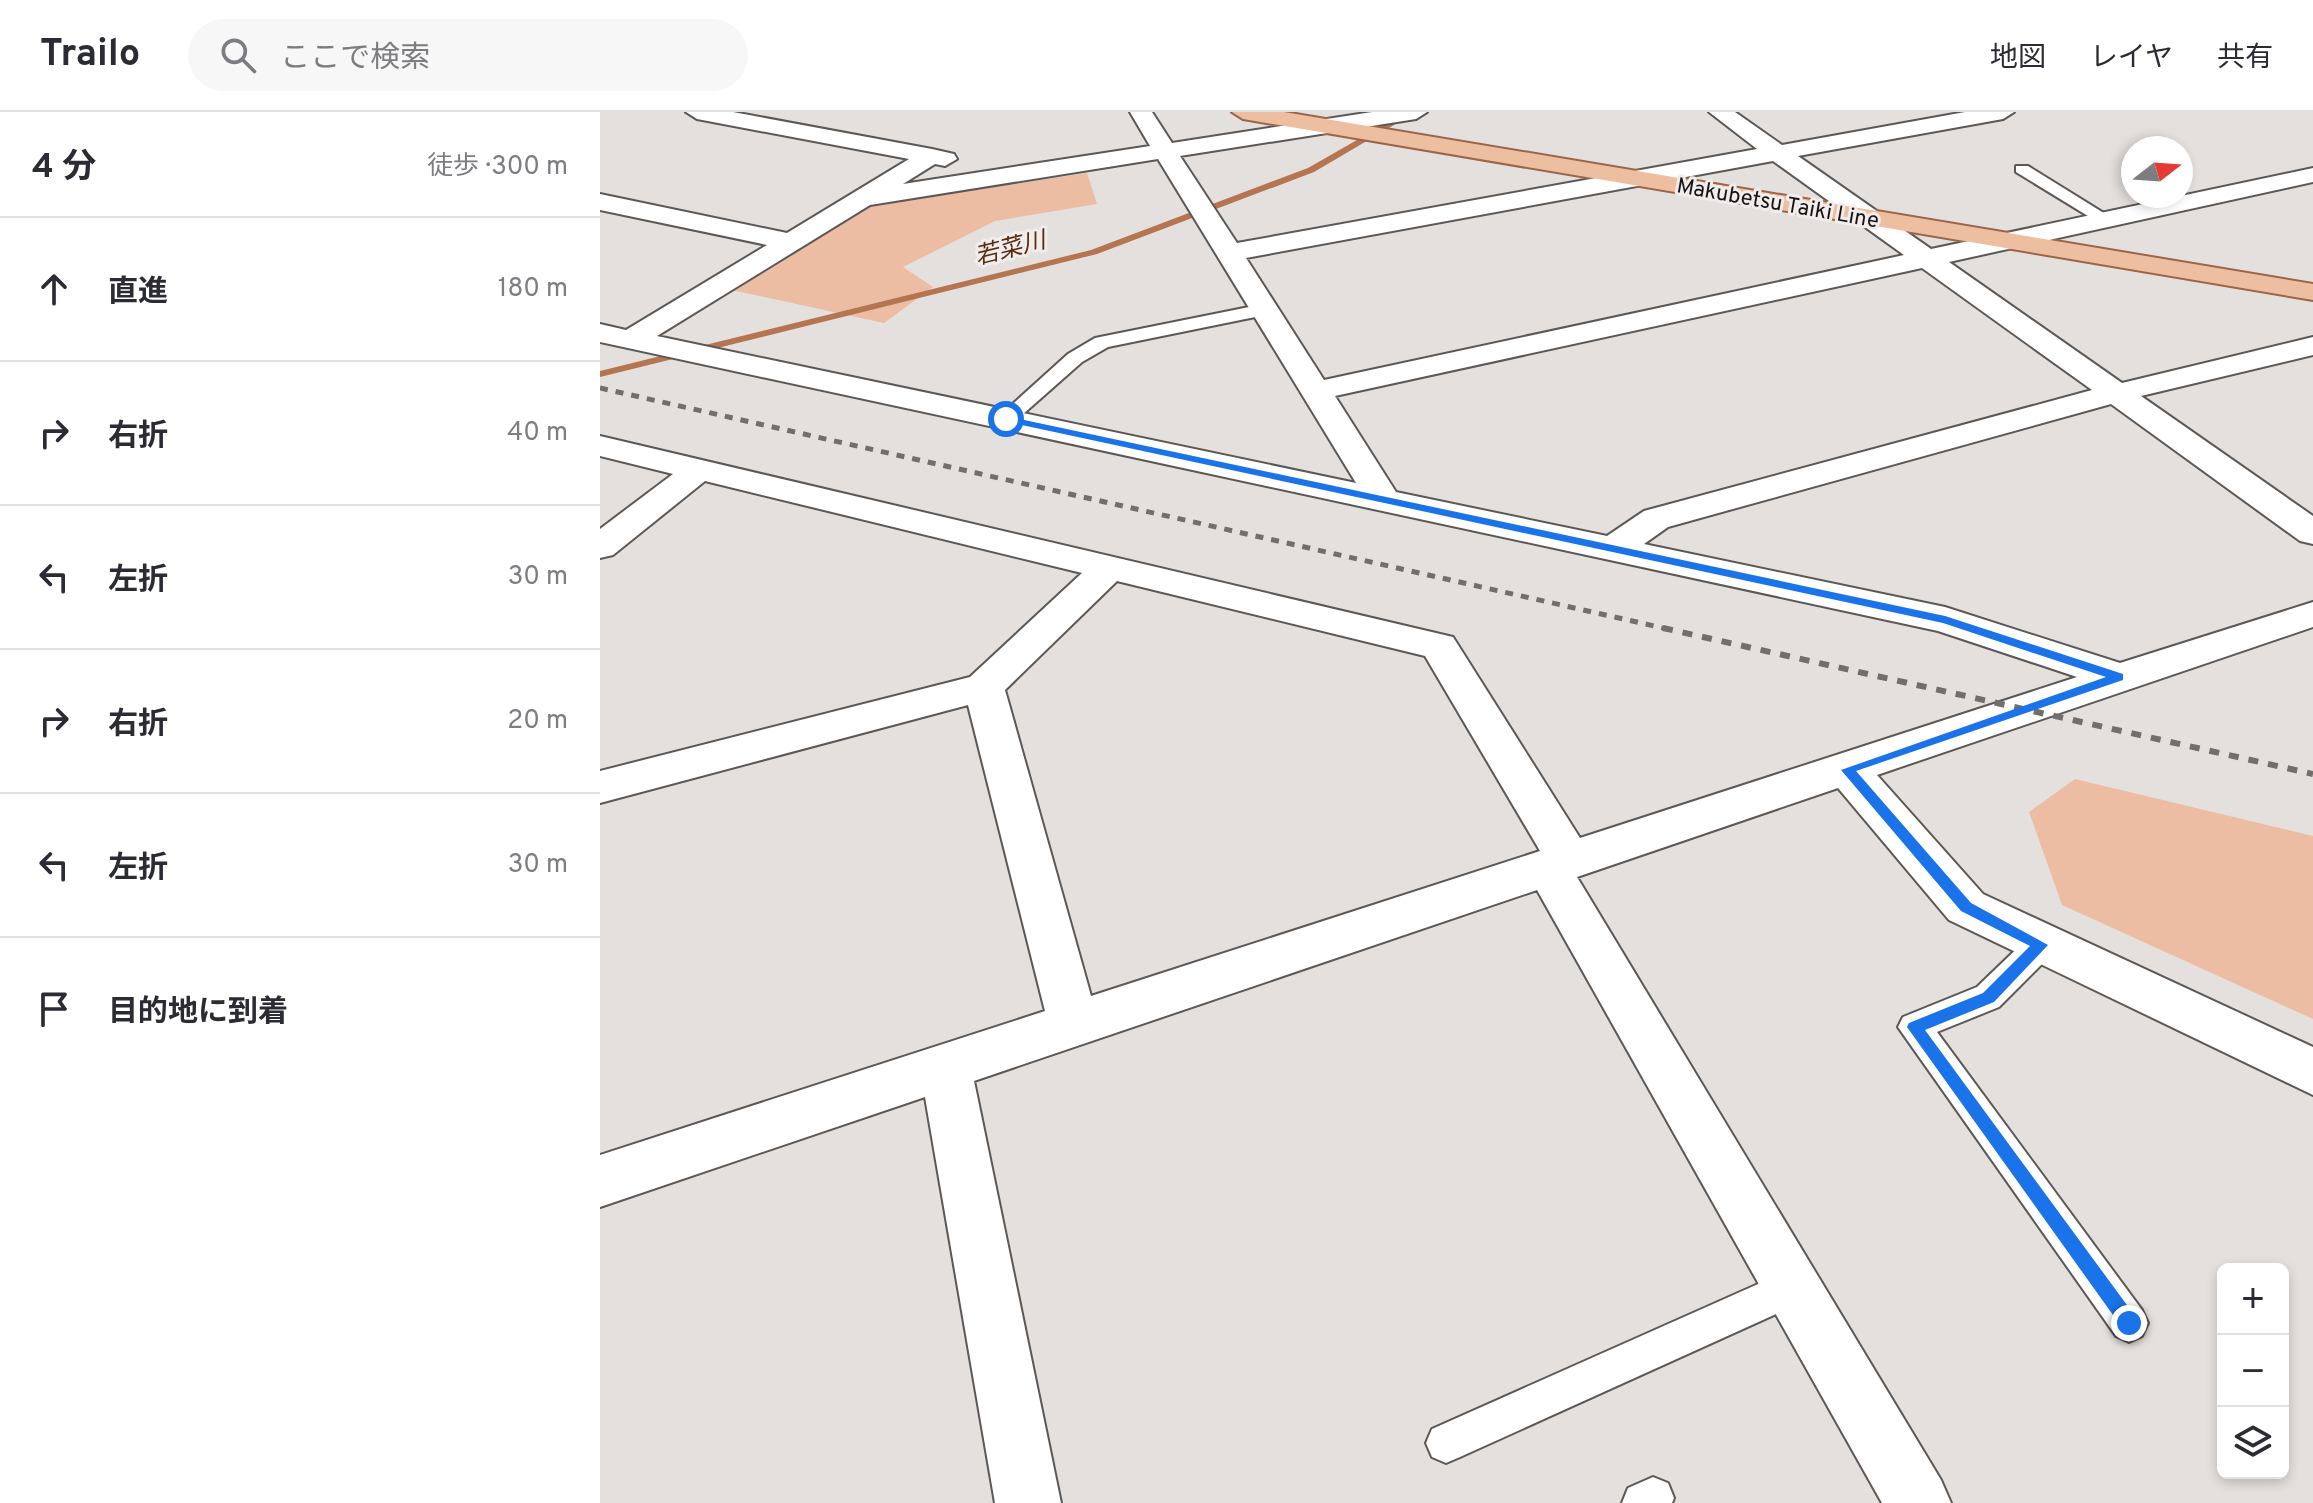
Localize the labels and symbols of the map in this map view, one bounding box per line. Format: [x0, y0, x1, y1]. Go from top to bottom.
north arrow [2121, 136, 2193, 208]
street label: Makubetsu Taiki Line [1674, 173, 1881, 236]
water label: 若菜川 [972, 226, 1052, 273]
route start [988, 401, 1024, 437]
route end [2111, 1305, 2147, 1341]

